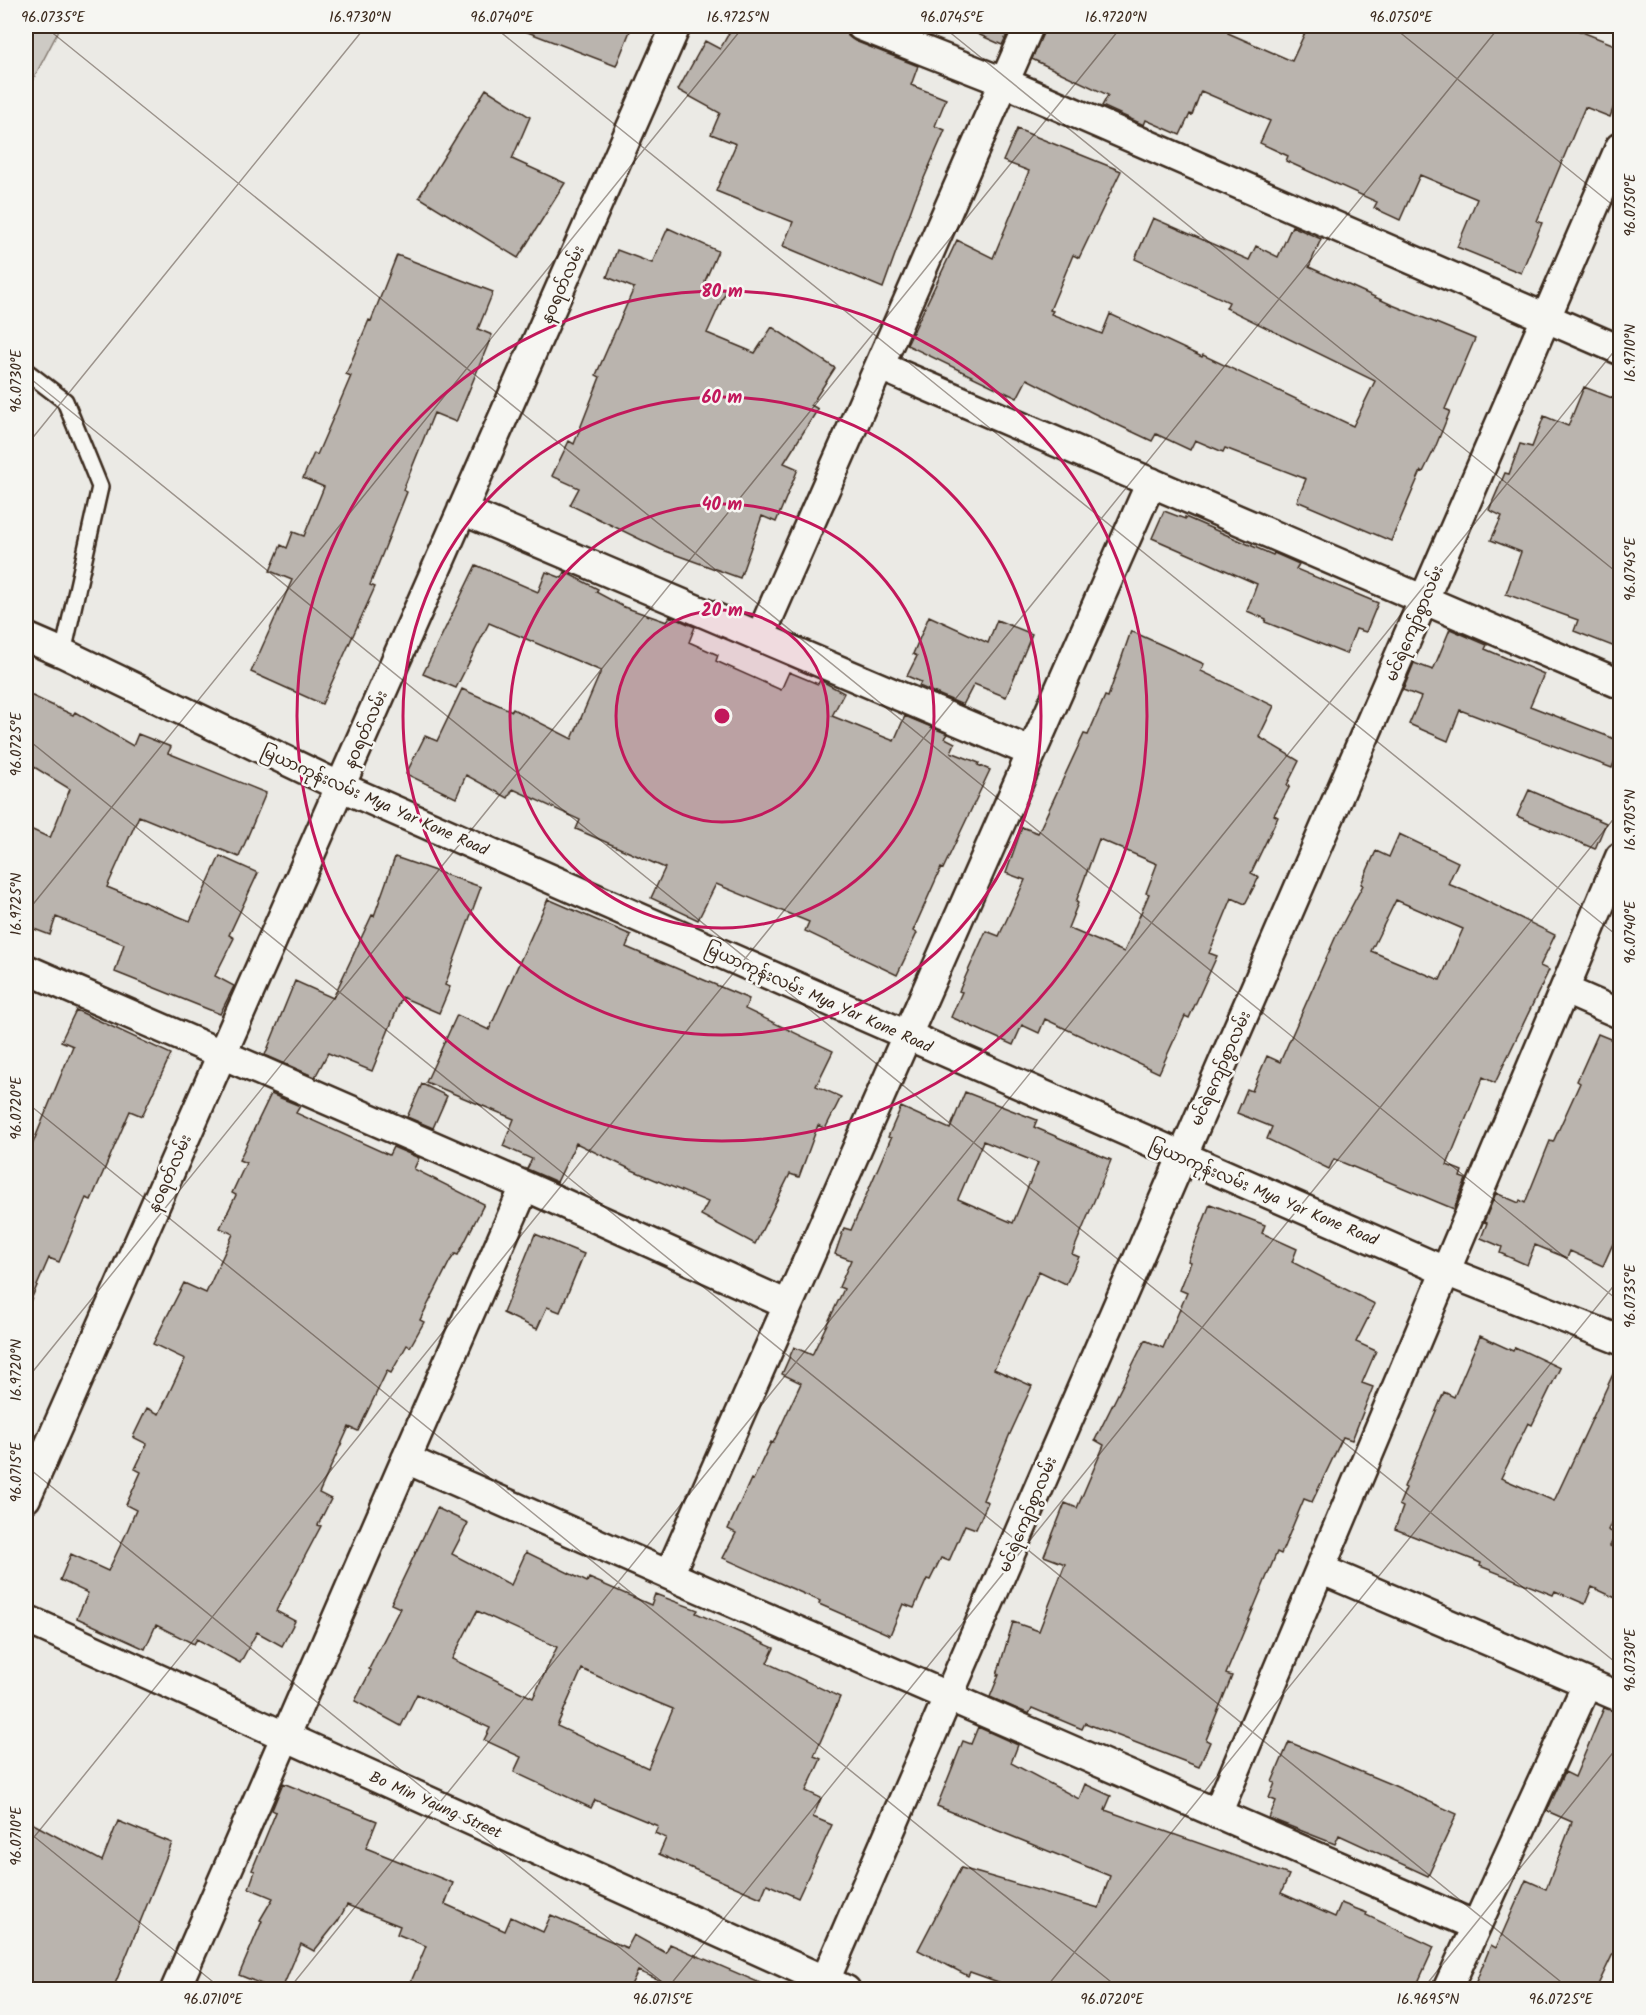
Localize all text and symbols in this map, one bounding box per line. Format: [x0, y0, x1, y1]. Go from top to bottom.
text: 96.0735°E [21, 6, 86, 30]
text: 16.9730°N [329, 6, 391, 30]
text: 96.0740°E [470, 6, 535, 30]
text: 16.9725°N [707, 6, 769, 30]
text: 96.0745°E [920, 6, 985, 30]
text: 16.9720°N [1085, 6, 1147, 30]
text: 96.0750°E [1369, 6, 1434, 30]
text: 96.0750°E [1619, 172, 1643, 237]
street label: နဝရတ်လမ်း [535, 241, 592, 328]
text: 80 m [701, 278, 743, 307]
text: 16.9710°N [1619, 324, 1643, 382]
text: 96.0730°E [5, 348, 29, 413]
text: 60 m [702, 384, 743, 413]
text: 40 m [702, 491, 743, 520]
text: 96.0745°E [1619, 536, 1643, 601]
street label: မင်ရဲကျော်စွာလမ်း [1380, 562, 1451, 686]
text: 20 m [701, 597, 743, 626]
street label: နဝရတ်လမ်း [338, 686, 395, 773]
centre of rings [712, 706, 732, 726]
text: 96.0725°E [5, 711, 29, 776]
street label: မြယာကုန်းလမ်း Mya Yar Kone Road [256, 740, 493, 864]
text: 16.9705°N [1619, 789, 1643, 851]
text: 16.9725°N [5, 873, 29, 935]
text: 96.0740°E [1619, 899, 1643, 964]
street label: မြယာကုန်းလမ်း Mya Yar Kone Road [700, 937, 937, 1061]
street label: မင်ရဲကျော်စွာလမ်း [1185, 1007, 1258, 1130]
text: 96.0720°E [5, 1075, 29, 1140]
street label: နဝရတ်လမ်း [142, 1130, 199, 1217]
street label: မြယာကုန်းလမ်း Mya Yar Kone Road [1145, 1134, 1383, 1254]
text: 96.0735°E [1619, 1263, 1643, 1328]
text: 16.9720°N [5, 1339, 29, 1401]
text: 96.0715°E [5, 1441, 29, 1502]
street label: မင်ရဲကျော်စွာလမ်း [993, 1453, 1064, 1577]
text: 96.0730°E [1619, 1627, 1643, 1692]
street label: Bo Min Yaung Street [365, 1765, 506, 1846]
text: 96.0710°E [5, 1805, 29, 1866]
text: 96.0710°E [183, 1988, 244, 2012]
text: 96.0715°E [633, 1988, 694, 2012]
text: 96.0720°E [1080, 1988, 1145, 2012]
text: 16.9695°N [1397, 1988, 1459, 2012]
text: 96.0725°E [1529, 1988, 1594, 2012]

